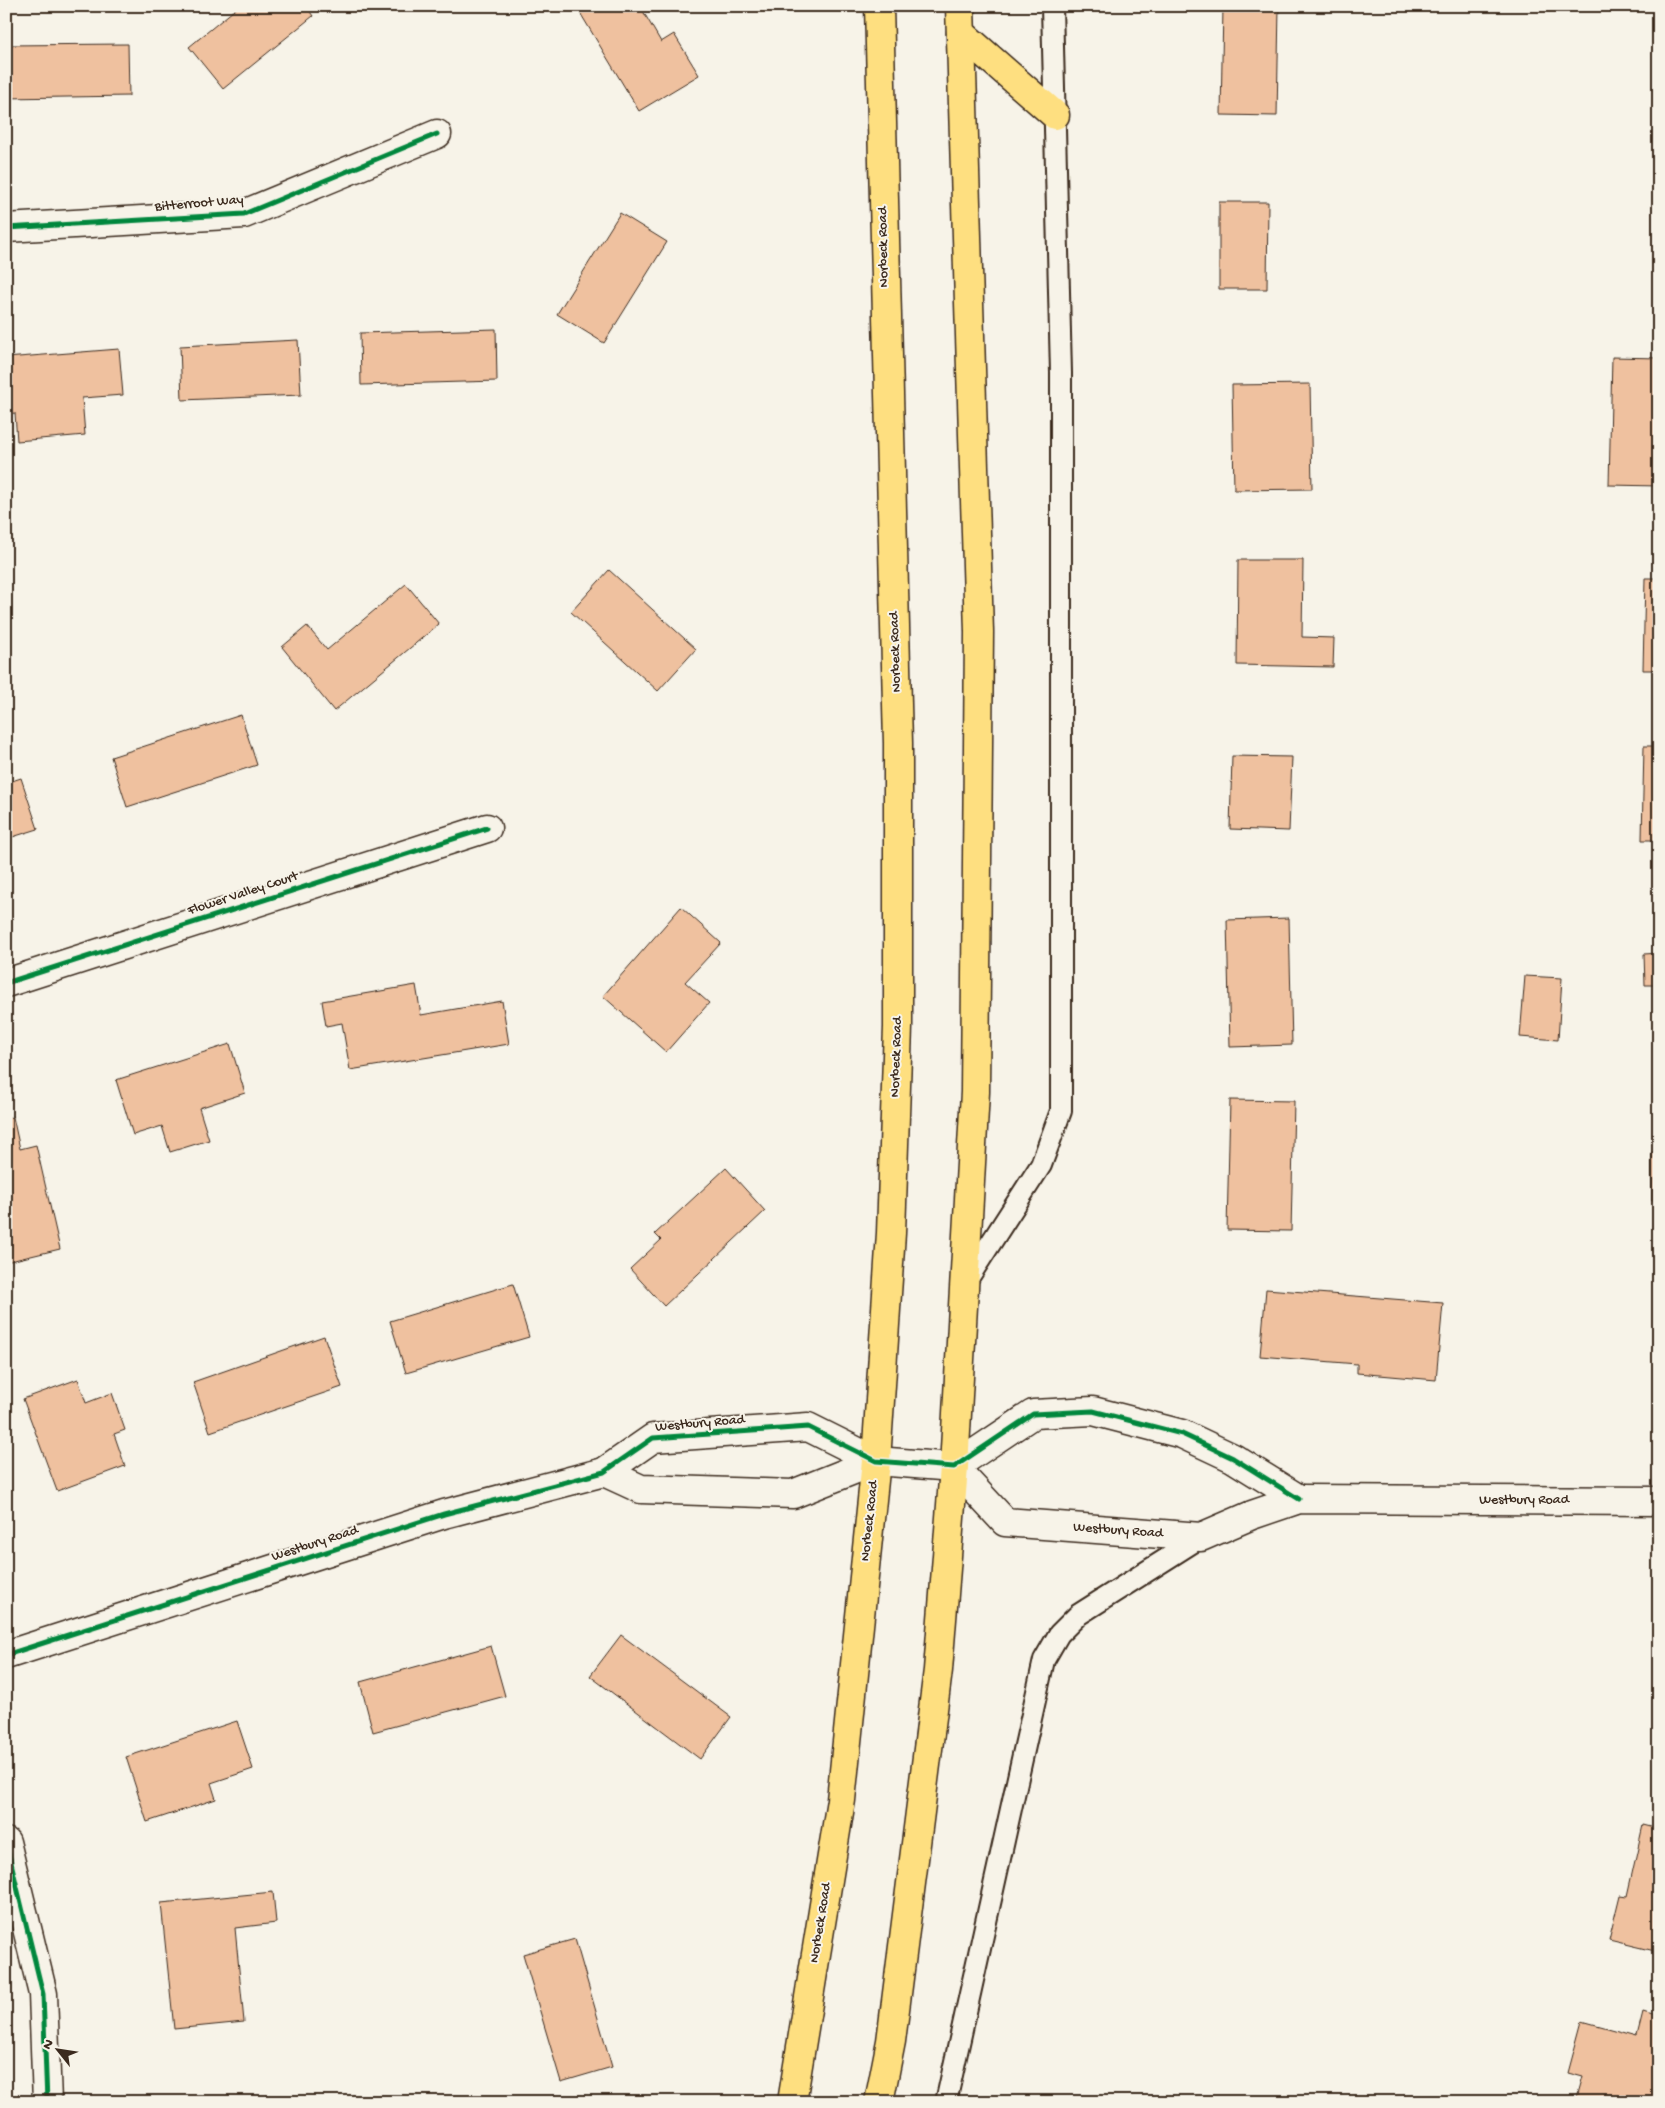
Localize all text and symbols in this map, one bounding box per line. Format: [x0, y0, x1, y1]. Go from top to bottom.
street label: Bitterroot Way [153, 192, 244, 216]
street label: Norbeck Road [875, 205, 893, 288]
street label: Norbeck Road [886, 610, 906, 693]
street label: Flower Valley Court [185, 868, 302, 920]
street label: Norbeck Road [887, 1015, 907, 1098]
street label: Westbury Road [655, 1411, 747, 1436]
street label: Norbeck Road [857, 1478, 883, 1562]
street label: Westbury Road [1479, 1492, 1571, 1509]
street label: Westbury Road [1073, 1519, 1165, 1543]
street label: Westbury Road [270, 1522, 362, 1566]
street label: Norbeck Road [806, 1880, 836, 1964]
north arrow [32, 2026, 82, 2076]
text: N [39, 2037, 59, 2053]

